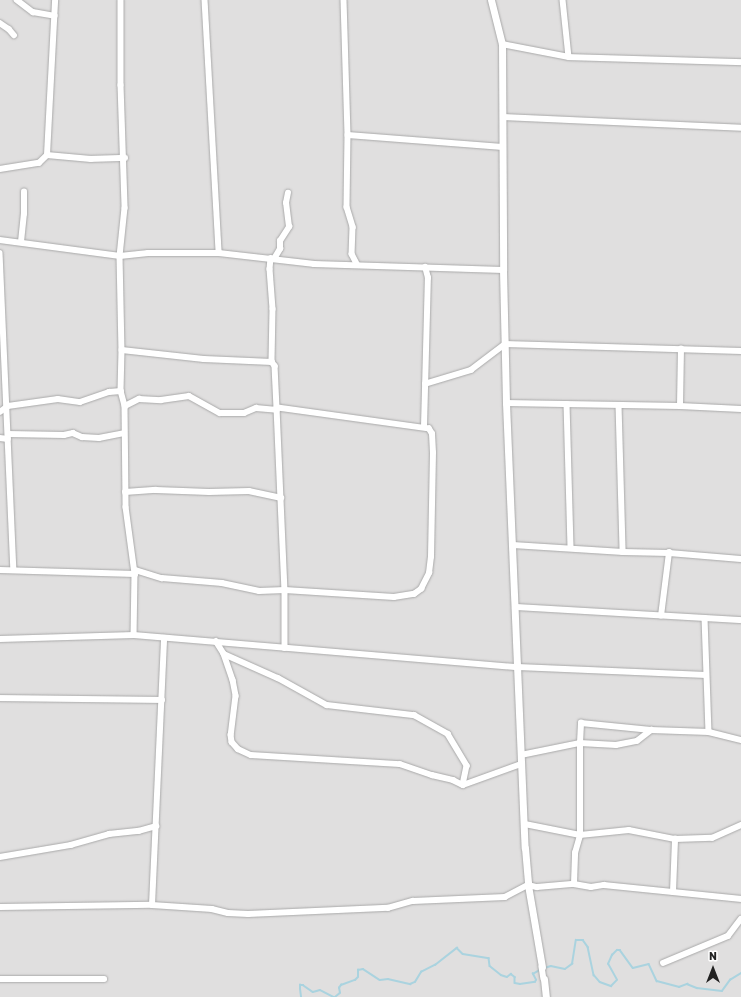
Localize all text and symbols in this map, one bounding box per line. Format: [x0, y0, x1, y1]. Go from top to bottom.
north arrow [693, 949, 733, 989]
text: N [709, 950, 717, 963]

